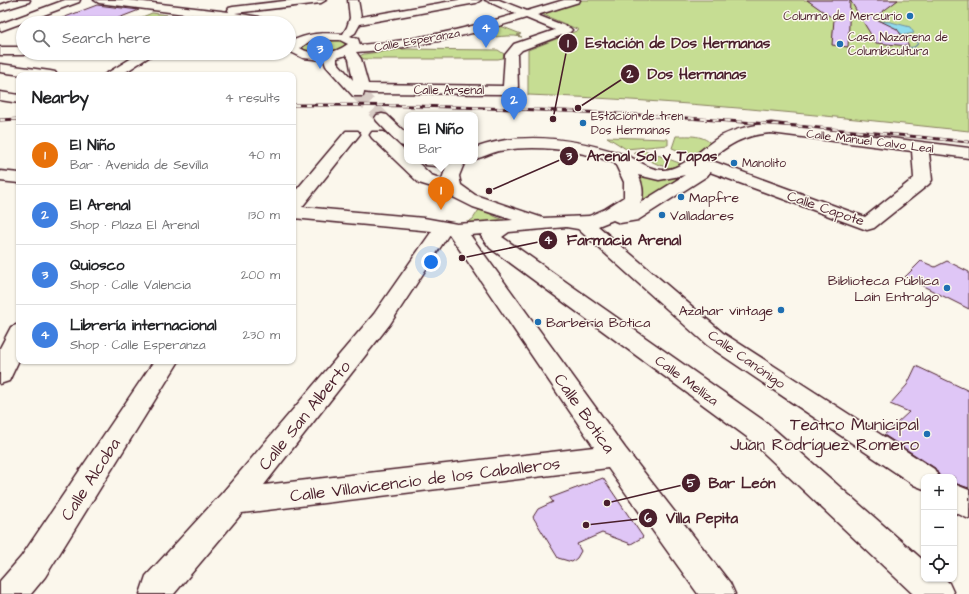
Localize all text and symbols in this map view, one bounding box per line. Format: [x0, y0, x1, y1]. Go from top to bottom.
place label: Columna de Mercurio [783, 8, 902, 25]
marker: Columna de Mercurio [905, 11, 915, 21]
pin: 4 [473, 15, 499, 48]
search box [16, 16, 296, 60]
street label: Calle Esperanza [373, 25, 461, 56]
icon: search [30, 27, 52, 49]
text: Search here [62, 28, 151, 49]
place label: Casa Nazarena de Columbicultura [848, 29, 948, 60]
callout: Estación de Dos Hermanas [558, 30, 779, 57]
text: Estación de Dos Hermanas [586, 33, 771, 54]
text: 1 [567, 35, 569, 52]
pin: 3 [307, 36, 333, 69]
marker: Casa Nazarena de Columbicultura [835, 39, 845, 49]
callout: Dos Hermanas [620, 60, 755, 87]
text: Dos Hermanas [647, 64, 747, 85]
text: 2 [626, 66, 634, 83]
street label: Calle Arsenal [414, 82, 484, 99]
text: Nearby [32, 86, 89, 110]
pin: 2 [501, 87, 527, 120]
text: 4 results [225, 89, 280, 107]
place label: Estación de tren Dos Hermanas [591, 108, 683, 139]
popup [404, 112, 478, 164]
marker: Estación de tren Dos Hermanas [578, 118, 588, 128]
text: El Niño [419, 119, 463, 140]
street label: Calle Manuel Calvo Leal [805, 125, 935, 158]
text: El Niño [70, 135, 115, 156]
text: Bar [419, 140, 442, 158]
callout: Arenal Sol y Tapas [559, 142, 726, 169]
text: 1 [44, 146, 46, 164]
text: 40 m [248, 146, 280, 164]
text: Arenal Sol y Tapas [587, 146, 718, 168]
text: 3 [565, 148, 573, 165]
place label: Manolito [742, 155, 786, 172]
text: Bar · Avenida de Sevilla [70, 156, 208, 174]
marker: Manolito [729, 158, 739, 168]
pin: 1 [428, 177, 454, 210]
street label: Calle Capote [784, 186, 867, 232]
place label: Mapfre [689, 188, 740, 208]
marker: Mapfre [676, 192, 686, 202]
text: El Arenal [70, 195, 131, 216]
text: 2 [41, 206, 49, 224]
text: 130 m [248, 206, 280, 224]
place label: Valladares [670, 206, 734, 226]
marker: Valladares [657, 210, 667, 220]
text: Shop · Plaza El Arenal [70, 216, 199, 234]
callout: Farmacia Arenal [538, 226, 689, 253]
text: Farmacia Arenal [567, 230, 682, 251]
text: 4 [544, 232, 553, 249]
your location [421, 252, 441, 272]
text: Quiosco [70, 255, 124, 276]
text: 3 [42, 266, 48, 284]
text: 200 m [241, 266, 280, 284]
place label: Biblioteca Pública Laín Entralgo [828, 271, 939, 307]
text: Shop · Calle Valencia [70, 276, 191, 294]
marker: Biblioteca Pública Laín Entralgo [942, 283, 952, 293]
place label: Azahar vintage [679, 301, 773, 321]
marker: Azahar vintage [776, 305, 786, 315]
place label: Barbería Botica [546, 313, 650, 333]
text: Librería internacional [70, 315, 217, 336]
marker: Barbería Botica [533, 317, 543, 327]
text: 4 [41, 326, 49, 344]
text: 230 m [242, 326, 280, 344]
street label: Calle Canónigo [704, 326, 789, 394]
text: Shop · Calle Esperanza [70, 336, 206, 354]
street label: Calle Melliza [650, 351, 722, 411]
street label: Calle San Alberto [253, 355, 357, 476]
street label: Calle Botica [548, 369, 621, 459]
place label: Teatro Municipal Juan Rodríguez Romero [730, 413, 919, 458]
marker: Teatro Municipal Juan Rodríguez Romero [922, 429, 932, 439]
street label: Calle Alcoba [55, 433, 127, 526]
street label: Calle Villavicencio de los Caballeros [289, 452, 562, 508]
callout: Bar León [681, 469, 784, 496]
text: Bar León [708, 473, 776, 494]
map controls [921, 474, 957, 582]
button: + [921, 474, 957, 510]
text: 5 [687, 475, 696, 492]
callout: Villa Pepita [638, 504, 746, 531]
text: Villa Pepita [665, 508, 738, 529]
text: 6 [644, 510, 652, 527]
button: − [921, 510, 957, 546]
button: locate [921, 546, 957, 582]

